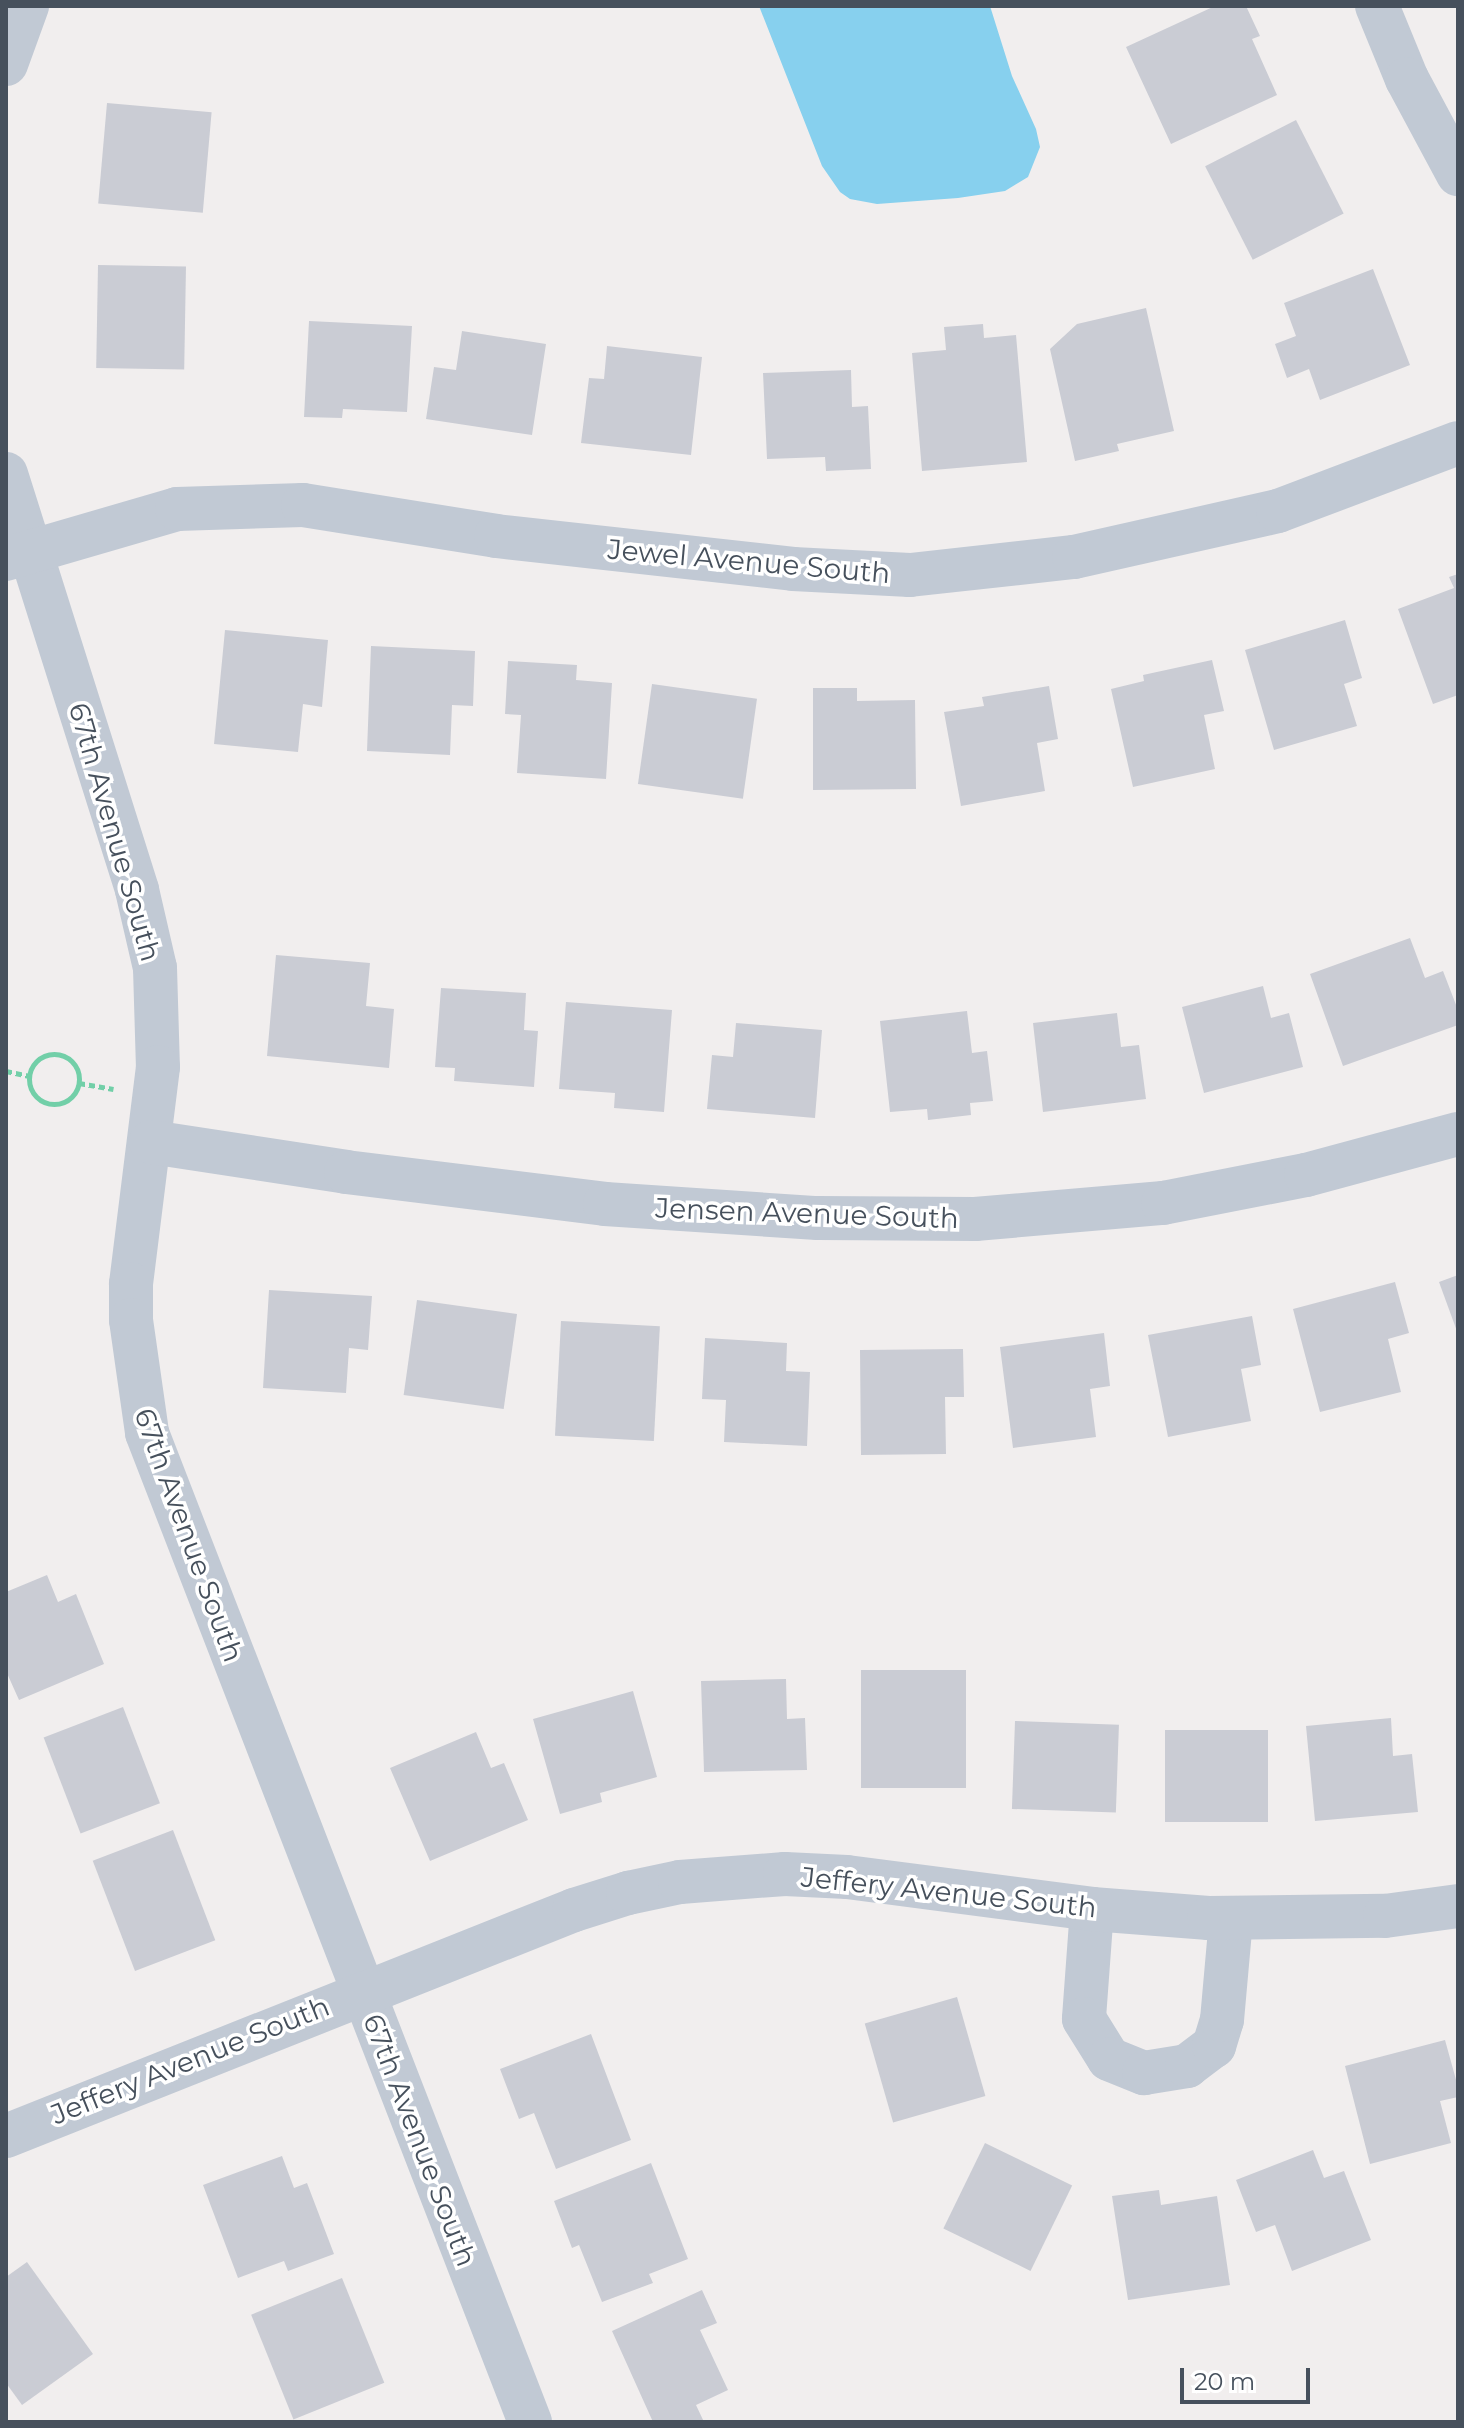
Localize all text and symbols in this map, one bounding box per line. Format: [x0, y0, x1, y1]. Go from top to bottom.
street label: Jewel Avenue South [606, 532, 892, 590]
street label: 67th Avenue South [62, 699, 168, 965]
street label: Jensen Avenue South [655, 1191, 959, 1235]
street label: 67th Avenue South [127, 1404, 251, 1666]
street label: Jeffery Avenue South [800, 1860, 1098, 1924]
street label: Jeffery Avenue South [46, 1989, 334, 2131]
street label: 67th Avenue South [356, 2009, 484, 2271]
scale bar [1184, 2352, 1314, 2402]
text: 20 m [1194, 2367, 1255, 2396]

